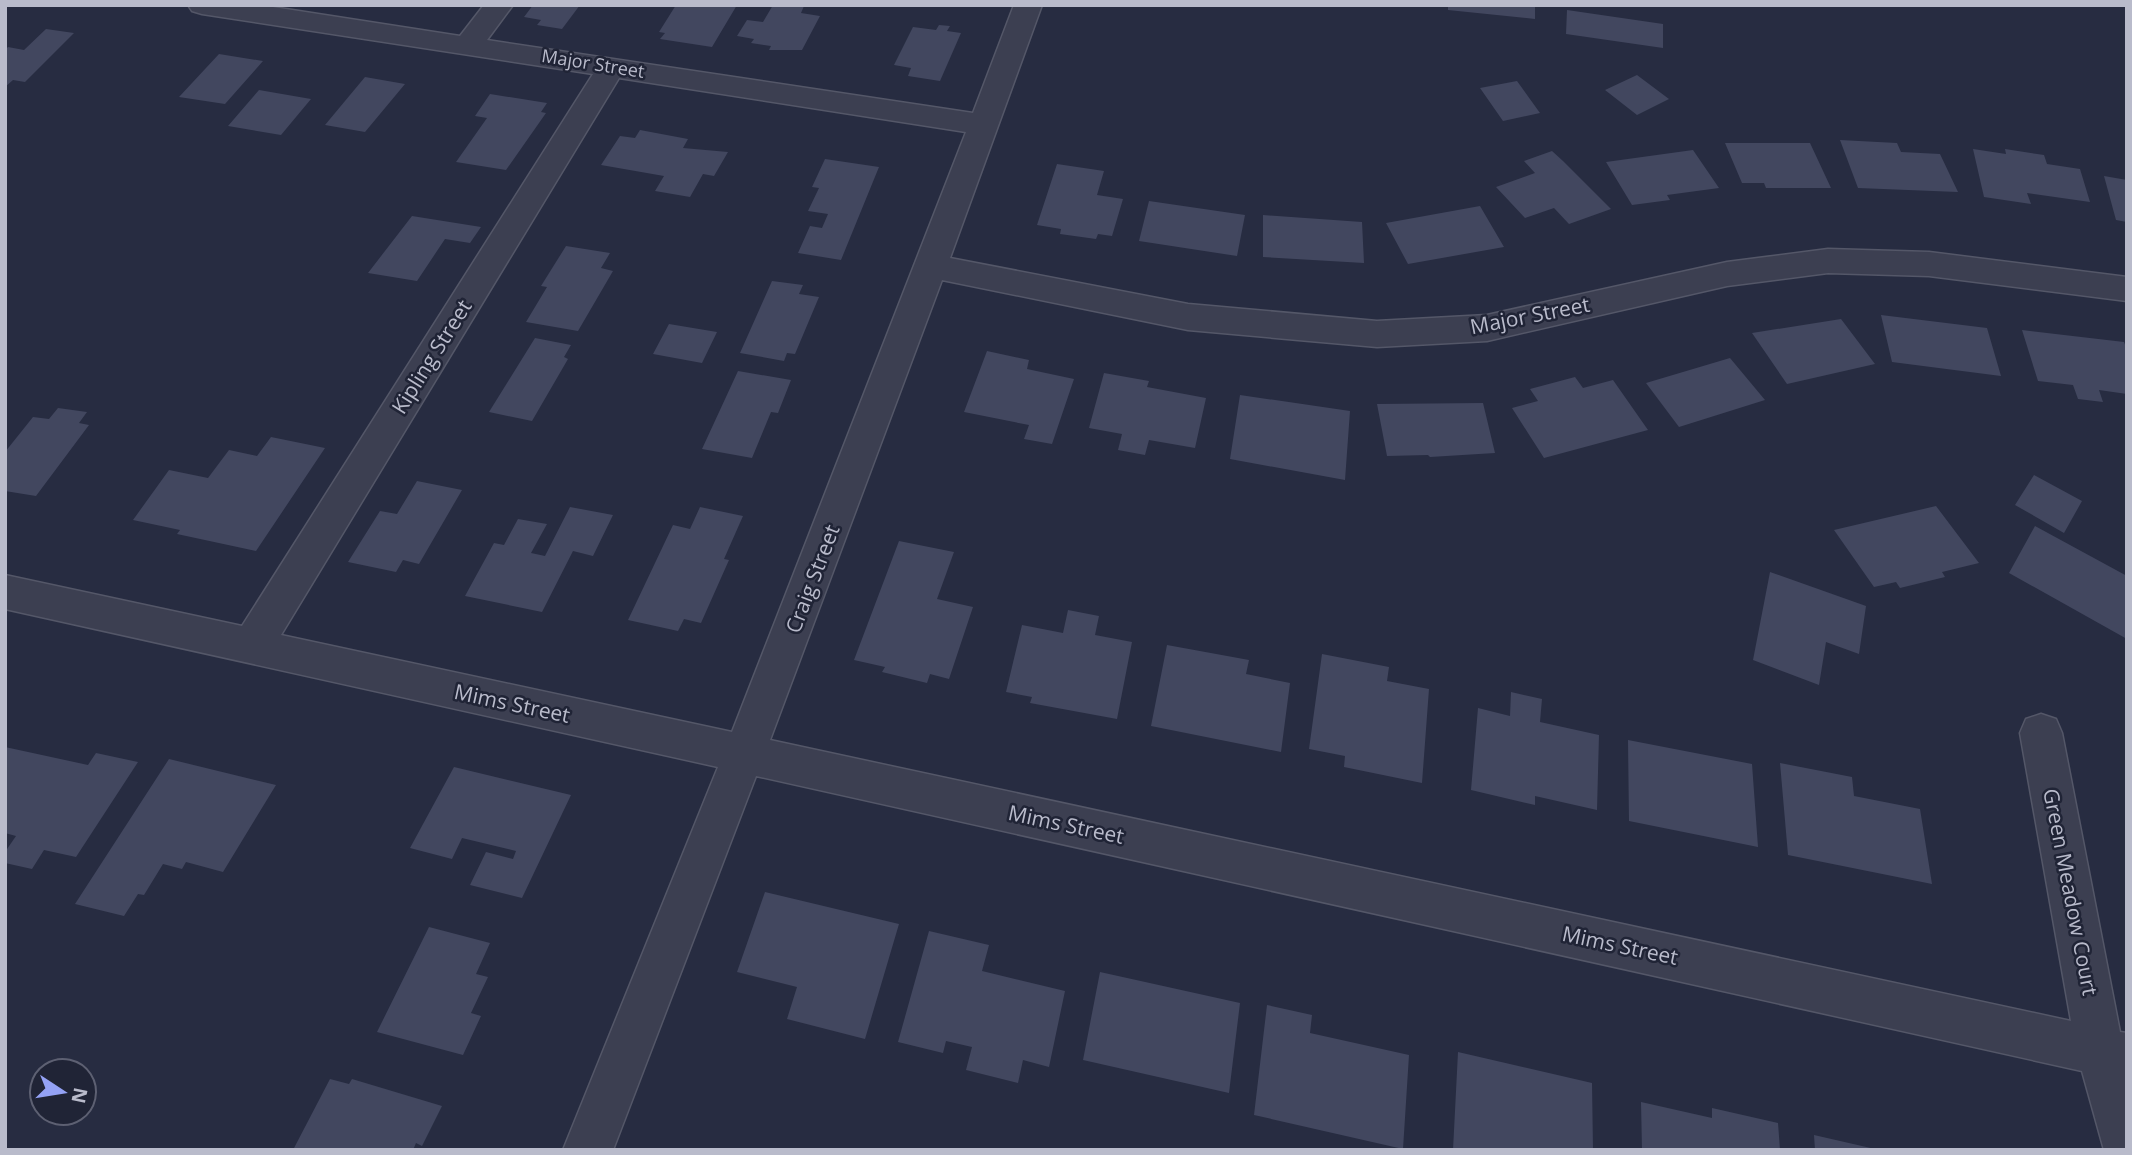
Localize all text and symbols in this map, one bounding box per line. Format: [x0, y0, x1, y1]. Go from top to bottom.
street label: Major Street [540, 43, 646, 83]
street label: Major Street [1468, 290, 1592, 340]
street label: Kipling Street [385, 294, 477, 419]
street label: Craig Street [779, 520, 846, 637]
street label: Mims Street [452, 677, 573, 729]
street label: Green Meadow Court [2037, 786, 2105, 998]
street label: Mims Street [1006, 798, 1127, 850]
street label: Mims Street [1560, 919, 1681, 971]
north arrow [28, 1057, 98, 1127]
text: N [65, 1085, 94, 1106]

